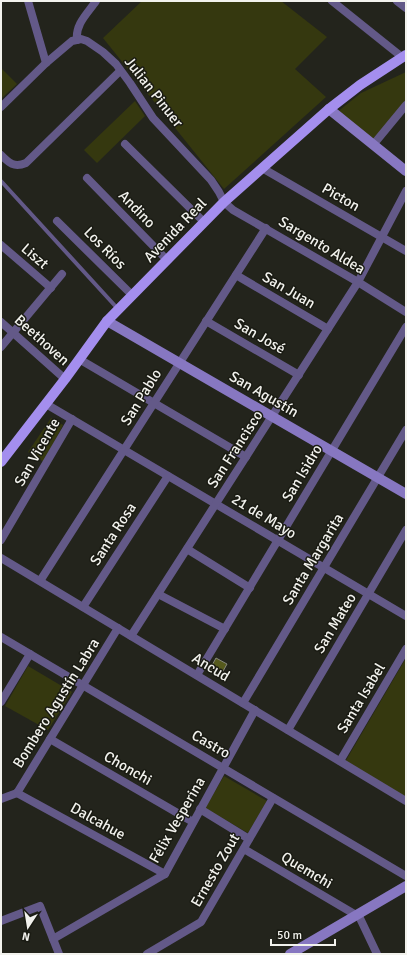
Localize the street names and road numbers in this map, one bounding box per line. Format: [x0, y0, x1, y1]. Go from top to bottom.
street label: Julian Pinuer [121, 53, 187, 131]
street label: Picton [319, 179, 363, 215]
street label: Andino [115, 186, 159, 232]
street label: Avenida Real [140, 194, 210, 266]
street label: Sargento Aldea [276, 212, 368, 278]
street label: Los Ríos [80, 223, 130, 273]
street label: Liszt [18, 239, 52, 273]
street label: San Juan [259, 268, 319, 312]
street label: Beethoven [11, 311, 73, 369]
street label: San José [231, 314, 289, 358]
street label: San Pablo [117, 365, 165, 429]
street label: San Agustín [226, 367, 302, 421]
street label: San Francisco [203, 407, 267, 491]
street label: San Vicente [10, 415, 64, 489]
street label: San Isidro [278, 441, 326, 505]
street label: 21 de Mayo [228, 490, 300, 542]
street label: Santa Rosa [86, 499, 140, 569]
street label: Santa Margarita [279, 510, 347, 608]
street label: San Mateo [310, 589, 360, 657]
street label: Bombero Agustín Labra [9, 635, 103, 771]
street label: Ancud [189, 649, 233, 685]
street label: Santa Isabel [333, 660, 389, 736]
street label: Castro [189, 726, 234, 762]
street label: Chonchi [101, 747, 155, 789]
street label: Félix Vesperina [145, 774, 209, 866]
street label: Dalcahue [67, 799, 129, 843]
street label: Ernesto Zout [187, 830, 243, 910]
street label: Quemchi [278, 848, 336, 892]

